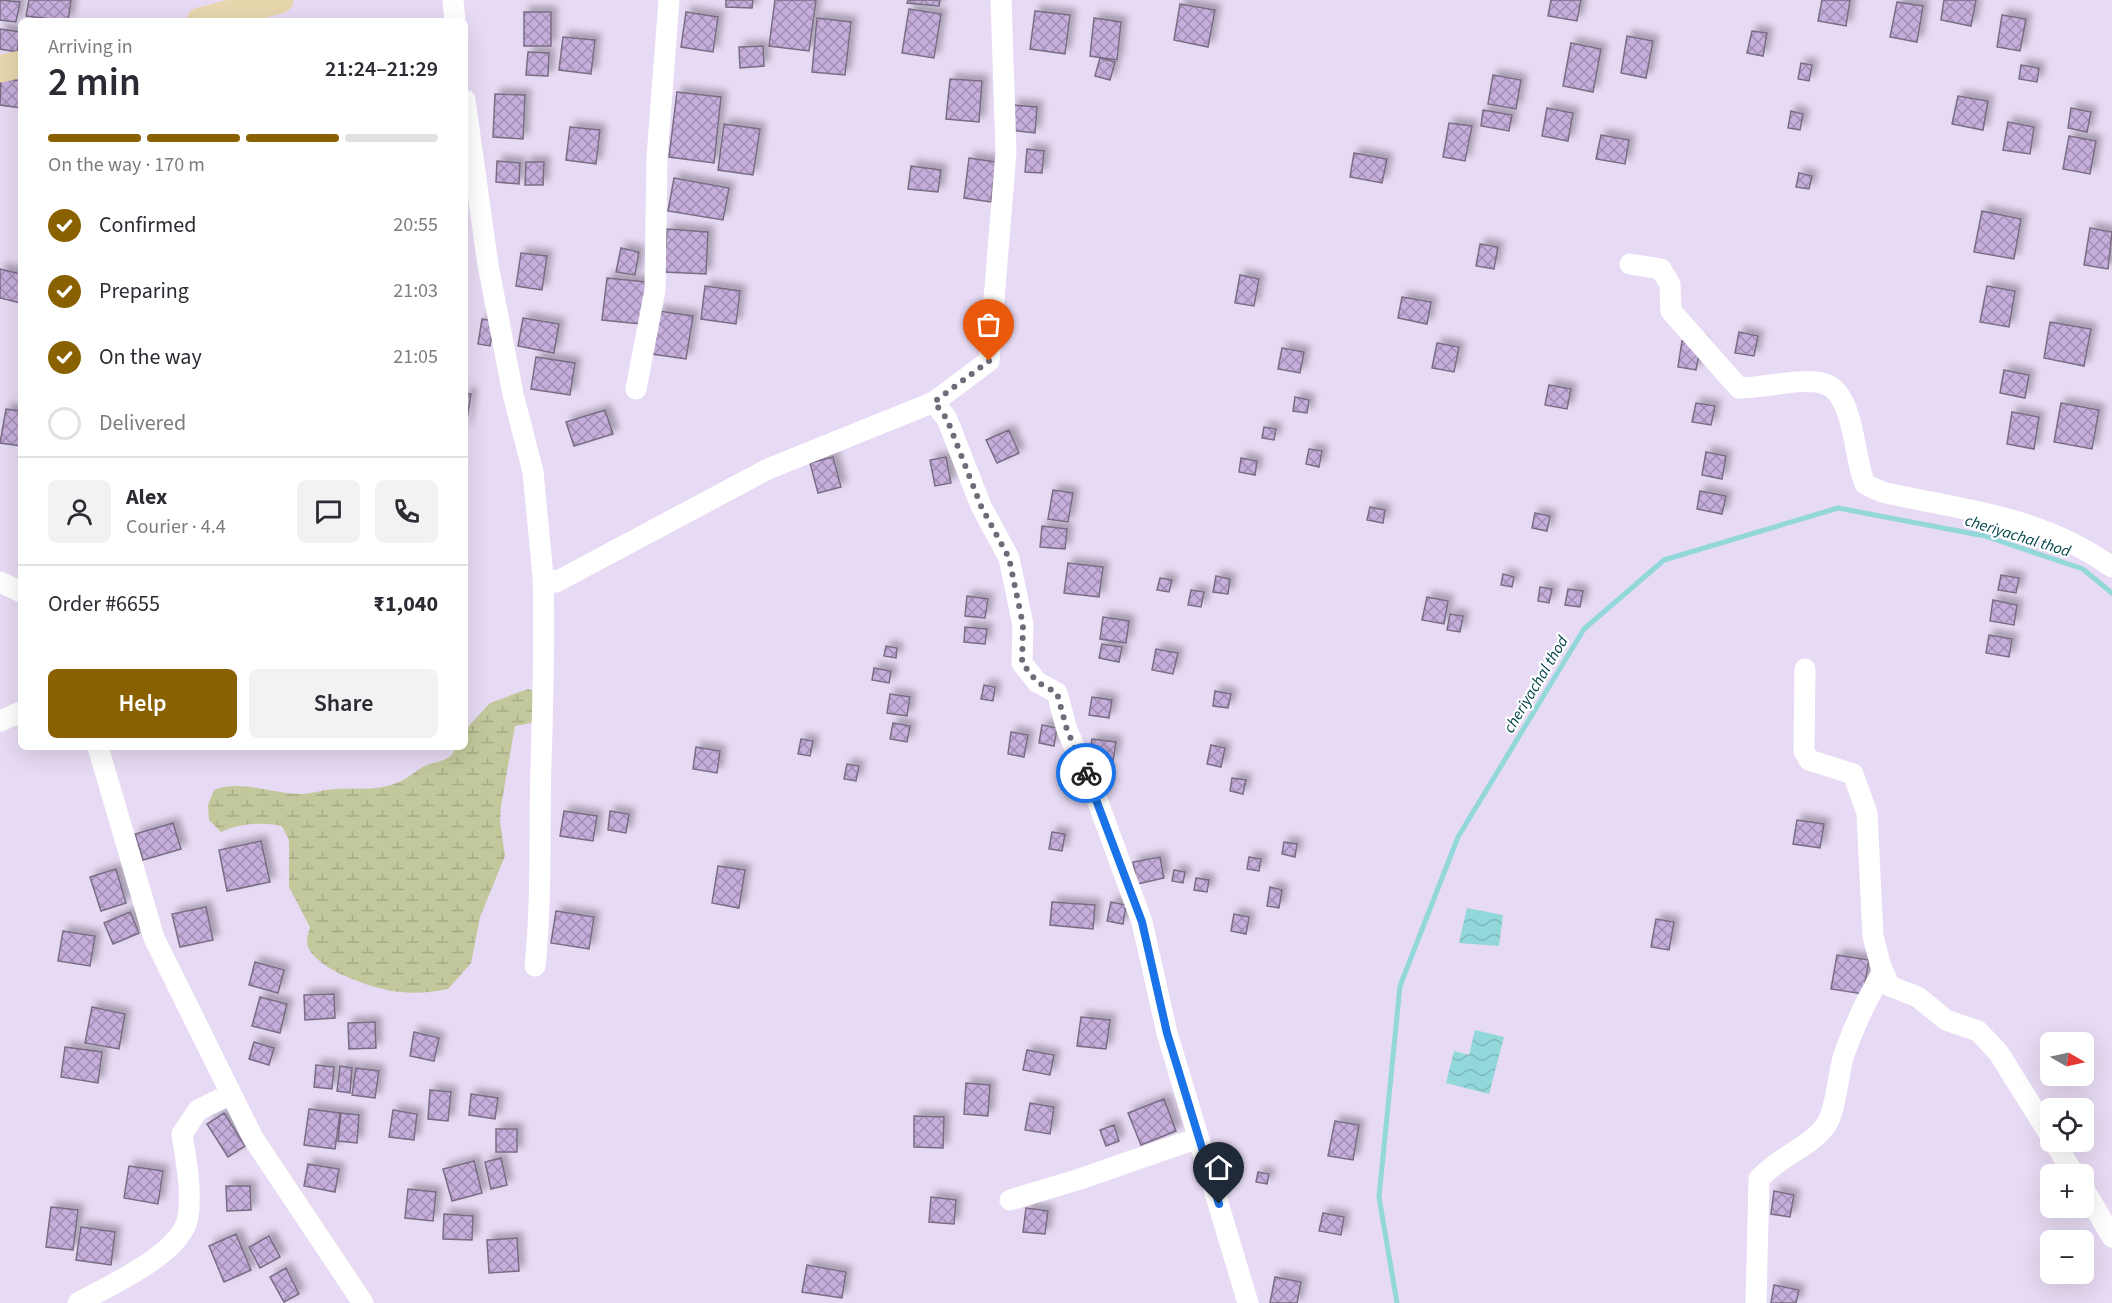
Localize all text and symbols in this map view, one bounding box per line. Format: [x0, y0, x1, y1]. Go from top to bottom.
text: Arriving in [48, 33, 133, 61]
text: 21:24–21:29 [325, 53, 438, 85]
text: 2 min [48, 55, 141, 111]
text: On the way · 170 m [48, 151, 205, 179]
icon: check [48, 209, 81, 242]
text: Confirmed [99, 209, 196, 241]
text: 20:55 [393, 211, 438, 239]
icon: check [48, 275, 81, 308]
text: Preparing [99, 275, 189, 307]
text: 21:03 [393, 277, 438, 305]
pin [963, 299, 1014, 361]
icon: bag [972, 308, 1005, 341]
icon: check [48, 341, 81, 374]
text: On the way [99, 341, 202, 373]
text: 21:05 [393, 343, 438, 371]
text: Delivered [99, 407, 186, 439]
button: person [48, 480, 111, 543]
button: chat [297, 480, 360, 543]
button: phone [375, 480, 438, 543]
text: Alex [126, 481, 167, 513]
water label: cheriyachal thod [1962, 509, 2074, 563]
text: Courier · 4.4 [126, 513, 226, 541]
text: Order #6655 [48, 588, 160, 620]
text: ₹1,040 [373, 588, 438, 620]
water label: cheriyachal thod [1498, 632, 1574, 737]
button: Help [48, 669, 237, 738]
button: Share [249, 669, 438, 738]
courier [1056, 743, 1116, 803]
icon: bike [1070, 757, 1103, 790]
north arrow [2040, 1032, 2094, 1086]
map controls [2040, 1032, 2094, 1284]
button: locate [2040, 1098, 2094, 1152]
pin [1193, 1142, 1244, 1204]
icon: home [1202, 1151, 1235, 1184]
button: + [2040, 1164, 2094, 1218]
button: − [2040, 1230, 2094, 1284]

